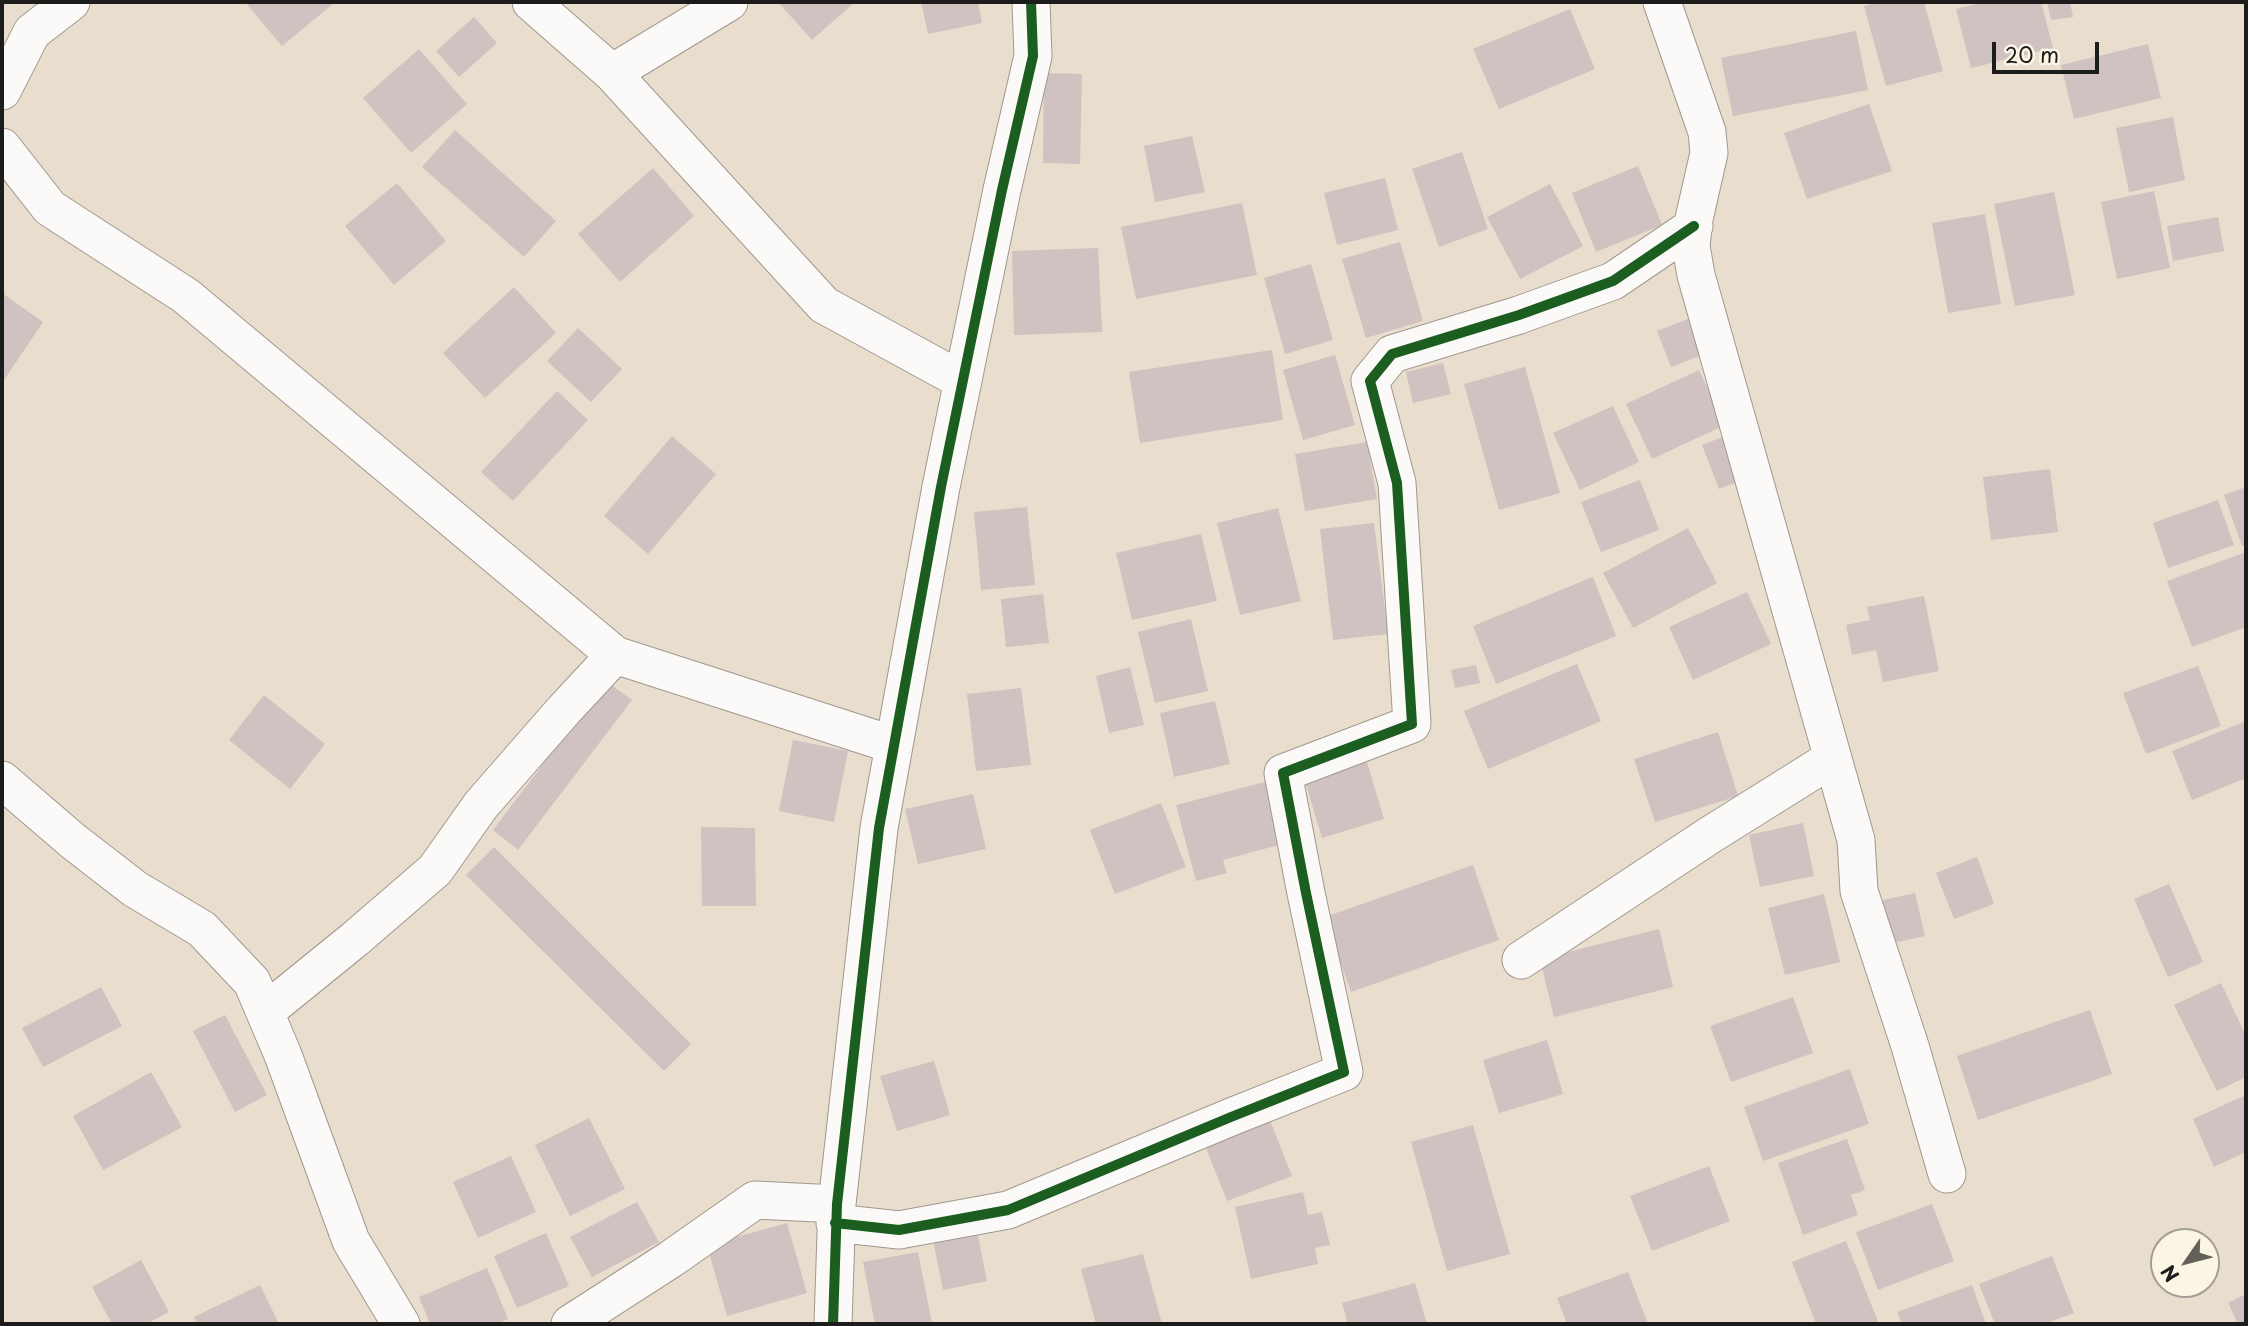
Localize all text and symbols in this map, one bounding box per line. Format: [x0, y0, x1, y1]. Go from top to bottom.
scale bar [1996, 28, 2103, 72]
text: 20 m [2005, 38, 2059, 70]
north arrow [2150, 1228, 2220, 1298]
text: N [2154, 1260, 2185, 1288]

